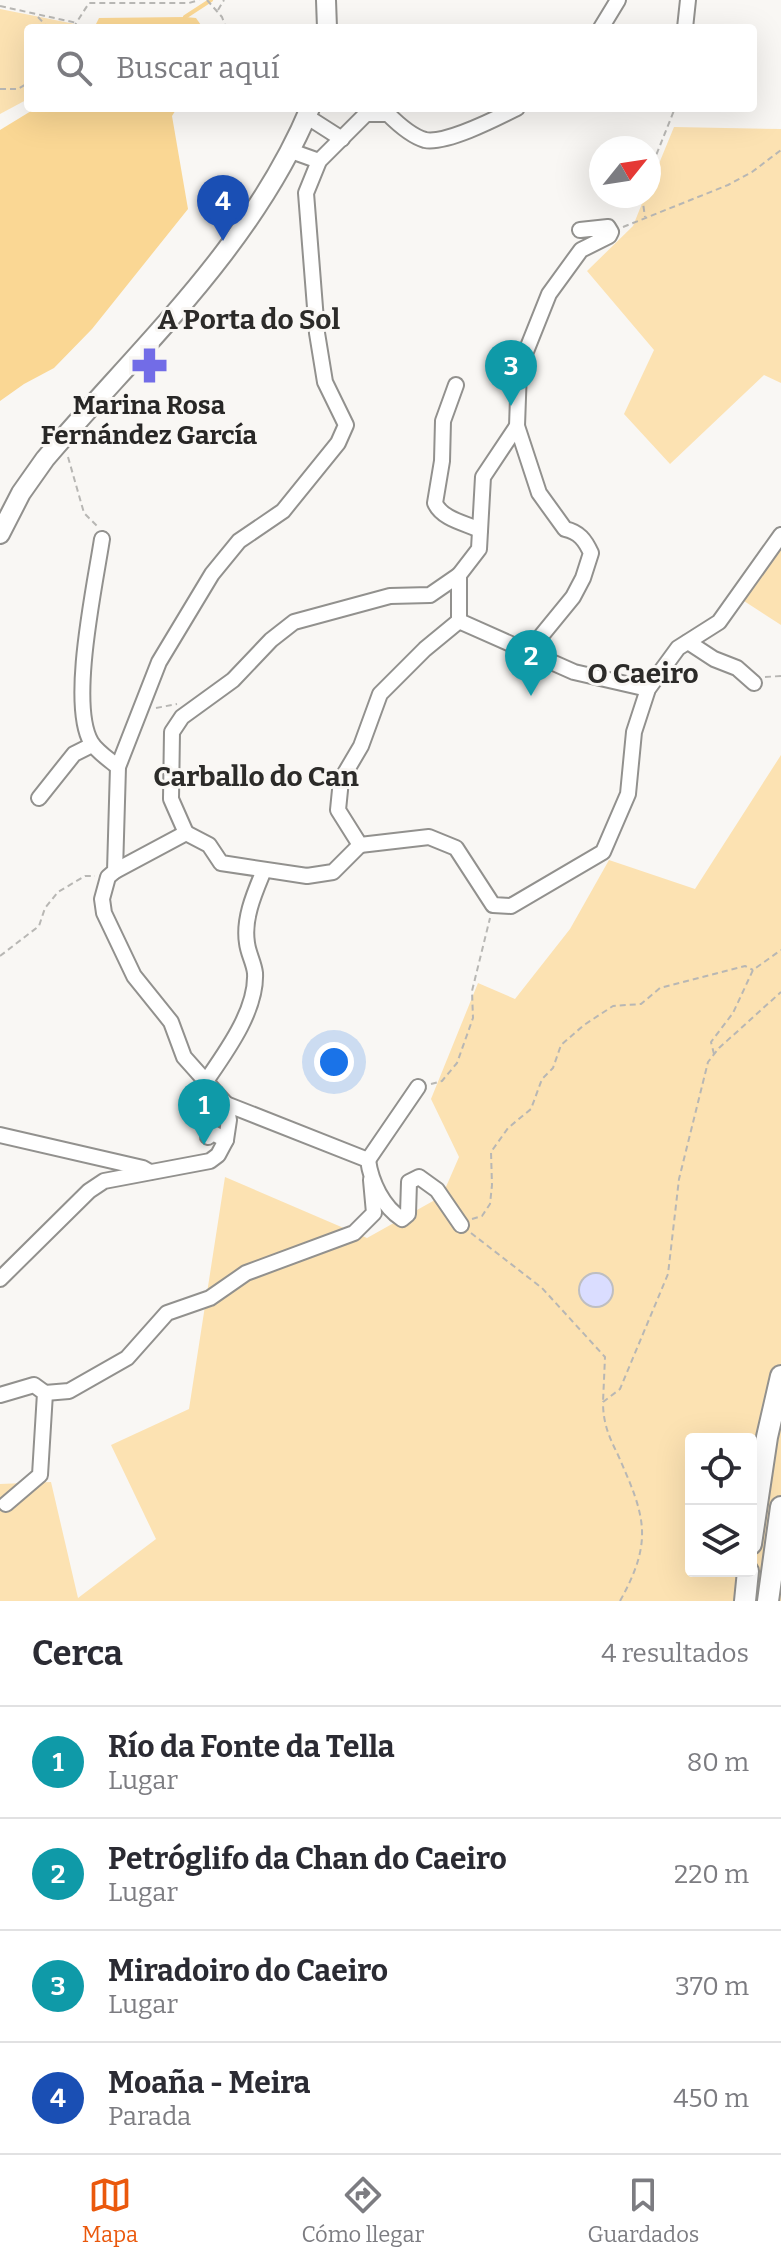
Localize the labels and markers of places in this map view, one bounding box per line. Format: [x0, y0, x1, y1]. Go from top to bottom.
pin: 4 [197, 175, 249, 241]
pin: 3 [485, 340, 537, 406]
pharmacy icon: Marina Rosa Fernández García [130, 347, 168, 385]
place label: Marina Rosa Fernández García [41, 390, 258, 451]
pin: 2 [505, 630, 557, 696]
pin: 1 [178, 1079, 230, 1145]

